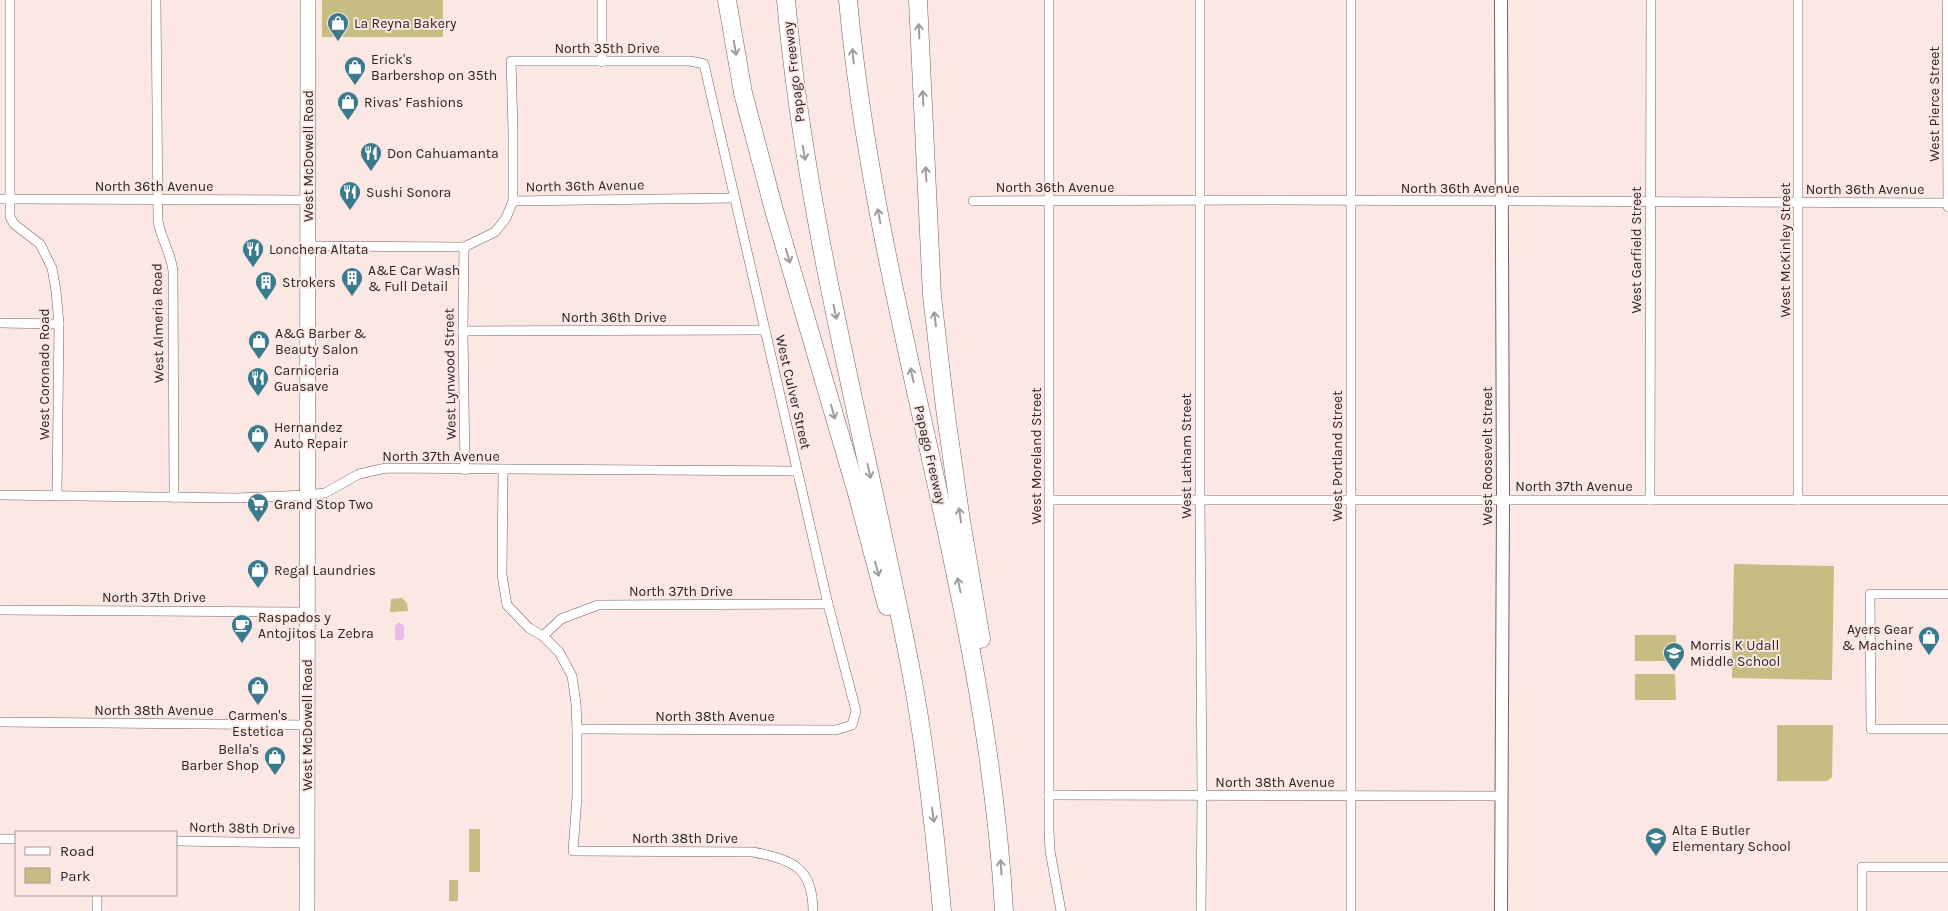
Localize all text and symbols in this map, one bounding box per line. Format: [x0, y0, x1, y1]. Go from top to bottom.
shop icon: La Reyna Bakery [326, 11, 350, 42]
place label: La Reyna Bakery [354, 15, 457, 32]
street label: Papago Freeway [779, 20, 809, 123]
one-way arrow [915, 23, 924, 39]
street label: North 35th Drive [554, 40, 660, 57]
one-way arrow [731, 40, 741, 56]
street label: West Pierce Street [1926, 46, 1943, 162]
one-way arrow [848, 48, 858, 64]
place label: Erick's Barbershop on 35th [371, 51, 497, 84]
shop icon: Erick's Barbershop on 35th [343, 55, 367, 86]
street label: West McDowell Road [300, 90, 317, 222]
shop icon: Rivas’ Fashions [336, 90, 360, 121]
one-way arrow [918, 90, 927, 106]
place label: Rivas’ Fashions [364, 94, 463, 111]
restaurant icon: Don Cahuamanta [359, 141, 383, 172]
one-way arrow [800, 144, 810, 160]
place label: Don Cahuamanta [387, 145, 499, 162]
one-way arrow [922, 166, 931, 182]
street label: North 36th Avenue [525, 176, 645, 196]
street label: North 36th Avenue [95, 178, 213, 195]
street label: North 36th Avenue [996, 179, 1114, 196]
restaurant icon: Sushi Sonora [338, 180, 362, 211]
street label: North 36th Avenue [1401, 180, 1519, 197]
street label: North 36th Avenue [1806, 181, 1924, 198]
street label: West McKinley Street [1777, 183, 1794, 317]
place label: Sushi Sonora [366, 184, 451, 201]
street label: West Garfield Street [1628, 186, 1645, 314]
one-way arrow [874, 209, 883, 225]
restaurant icon: Lonchera Altata [241, 237, 265, 268]
place label: Lonchera Altata [269, 241, 369, 258]
one-way arrow [784, 248, 794, 264]
place label: A&E Car Wash & Full Detail [368, 262, 460, 295]
street label: West Almeria Road [148, 263, 168, 383]
building icon: A&E Car Wash & Full Detail [340, 266, 364, 297]
building icon: Strokers [254, 270, 278, 301]
place label: Strokers [282, 274, 336, 291]
one-way arrow [831, 304, 840, 320]
street label: West Coronado Road [36, 308, 53, 440]
street label: West Lynwood Street [440, 308, 460, 440]
street label: North 36th Drive [561, 309, 667, 326]
one-way arrow [930, 311, 940, 327]
place label: A&G Barber & Beauty Salon [275, 325, 367, 358]
shop icon: A&G Barber & Beauty Salon [247, 329, 271, 360]
street label: West Culver Street [772, 333, 814, 451]
place label: Carniceria Guasave [274, 362, 339, 395]
restaurant icon: Carniceria Guasave [246, 366, 270, 397]
one-way arrow [907, 368, 916, 384]
street label: West Moreland Street [1028, 387, 1045, 525]
street label: West Roosevelt Street [1479, 387, 1496, 525]
street label: West Portland Street [1329, 390, 1346, 522]
street label: West Latham Street [1178, 393, 1195, 519]
one-way arrow [829, 404, 839, 420]
street label: Papago Freeway [910, 404, 950, 507]
place label: Hernandez Auto Repair [274, 419, 349, 452]
shop icon: Hernandez Auto Repair [246, 423, 270, 454]
street label: North 37th Avenue [382, 448, 500, 465]
one-way arrow [865, 463, 874, 479]
street label: North 37th Avenue [1515, 478, 1633, 495]
supermarket icon: Grand Stop Two [246, 492, 270, 523]
place label: Grand Stop Two [274, 496, 373, 513]
one-way arrow [955, 507, 965, 523]
shop icon: Regal Laundries [246, 558, 270, 589]
one-way arrow [873, 560, 882, 576]
place label: Regal Laundries [274, 562, 376, 579]
one-way arrow [953, 578, 963, 594]
street label: North 37th Drive [629, 583, 733, 600]
street label: North 37th Drive [102, 589, 206, 606]
place label: Raspados y Antojitos La Zebra [258, 609, 374, 642]
cafe icon: Raspados y Antojitos La Zebra [230, 613, 254, 644]
place label: Ayers Gear & Machine [1842, 621, 1914, 654]
shop icon: Ayers Gear & Machine [1917, 625, 1941, 656]
place label: Morris K Udall Middle School [1690, 637, 1780, 670]
school or university icon: Morris K Udall Middle School [1662, 641, 1686, 672]
street label: West McDowell Road [299, 659, 316, 791]
shop icon: Carmen's Estetica [246, 675, 270, 706]
street label: North 38th Avenue [94, 702, 214, 719]
place label: Carmen's Estetica [228, 707, 288, 740]
street label: North 38th Avenue [655, 708, 775, 725]
place label: Bella's Barber Shop [181, 741, 259, 774]
shop icon: Bella's Barber Shop [263, 745, 287, 776]
street label: North 38th Avenue [1215, 774, 1335, 791]
one-way arrow [928, 807, 938, 823]
street label: North 38th Drive [189, 819, 295, 837]
place label: Alta E Butler Elementary School [1672, 822, 1791, 855]
school or university icon: Alta E Butler Elementary School [1644, 826, 1668, 857]
street label: North 38th Drive [632, 830, 738, 847]
legend [15, 831, 178, 896]
text: Road [60, 842, 95, 860]
one-way arrow [996, 859, 1005, 875]
text: Park [60, 867, 90, 885]

